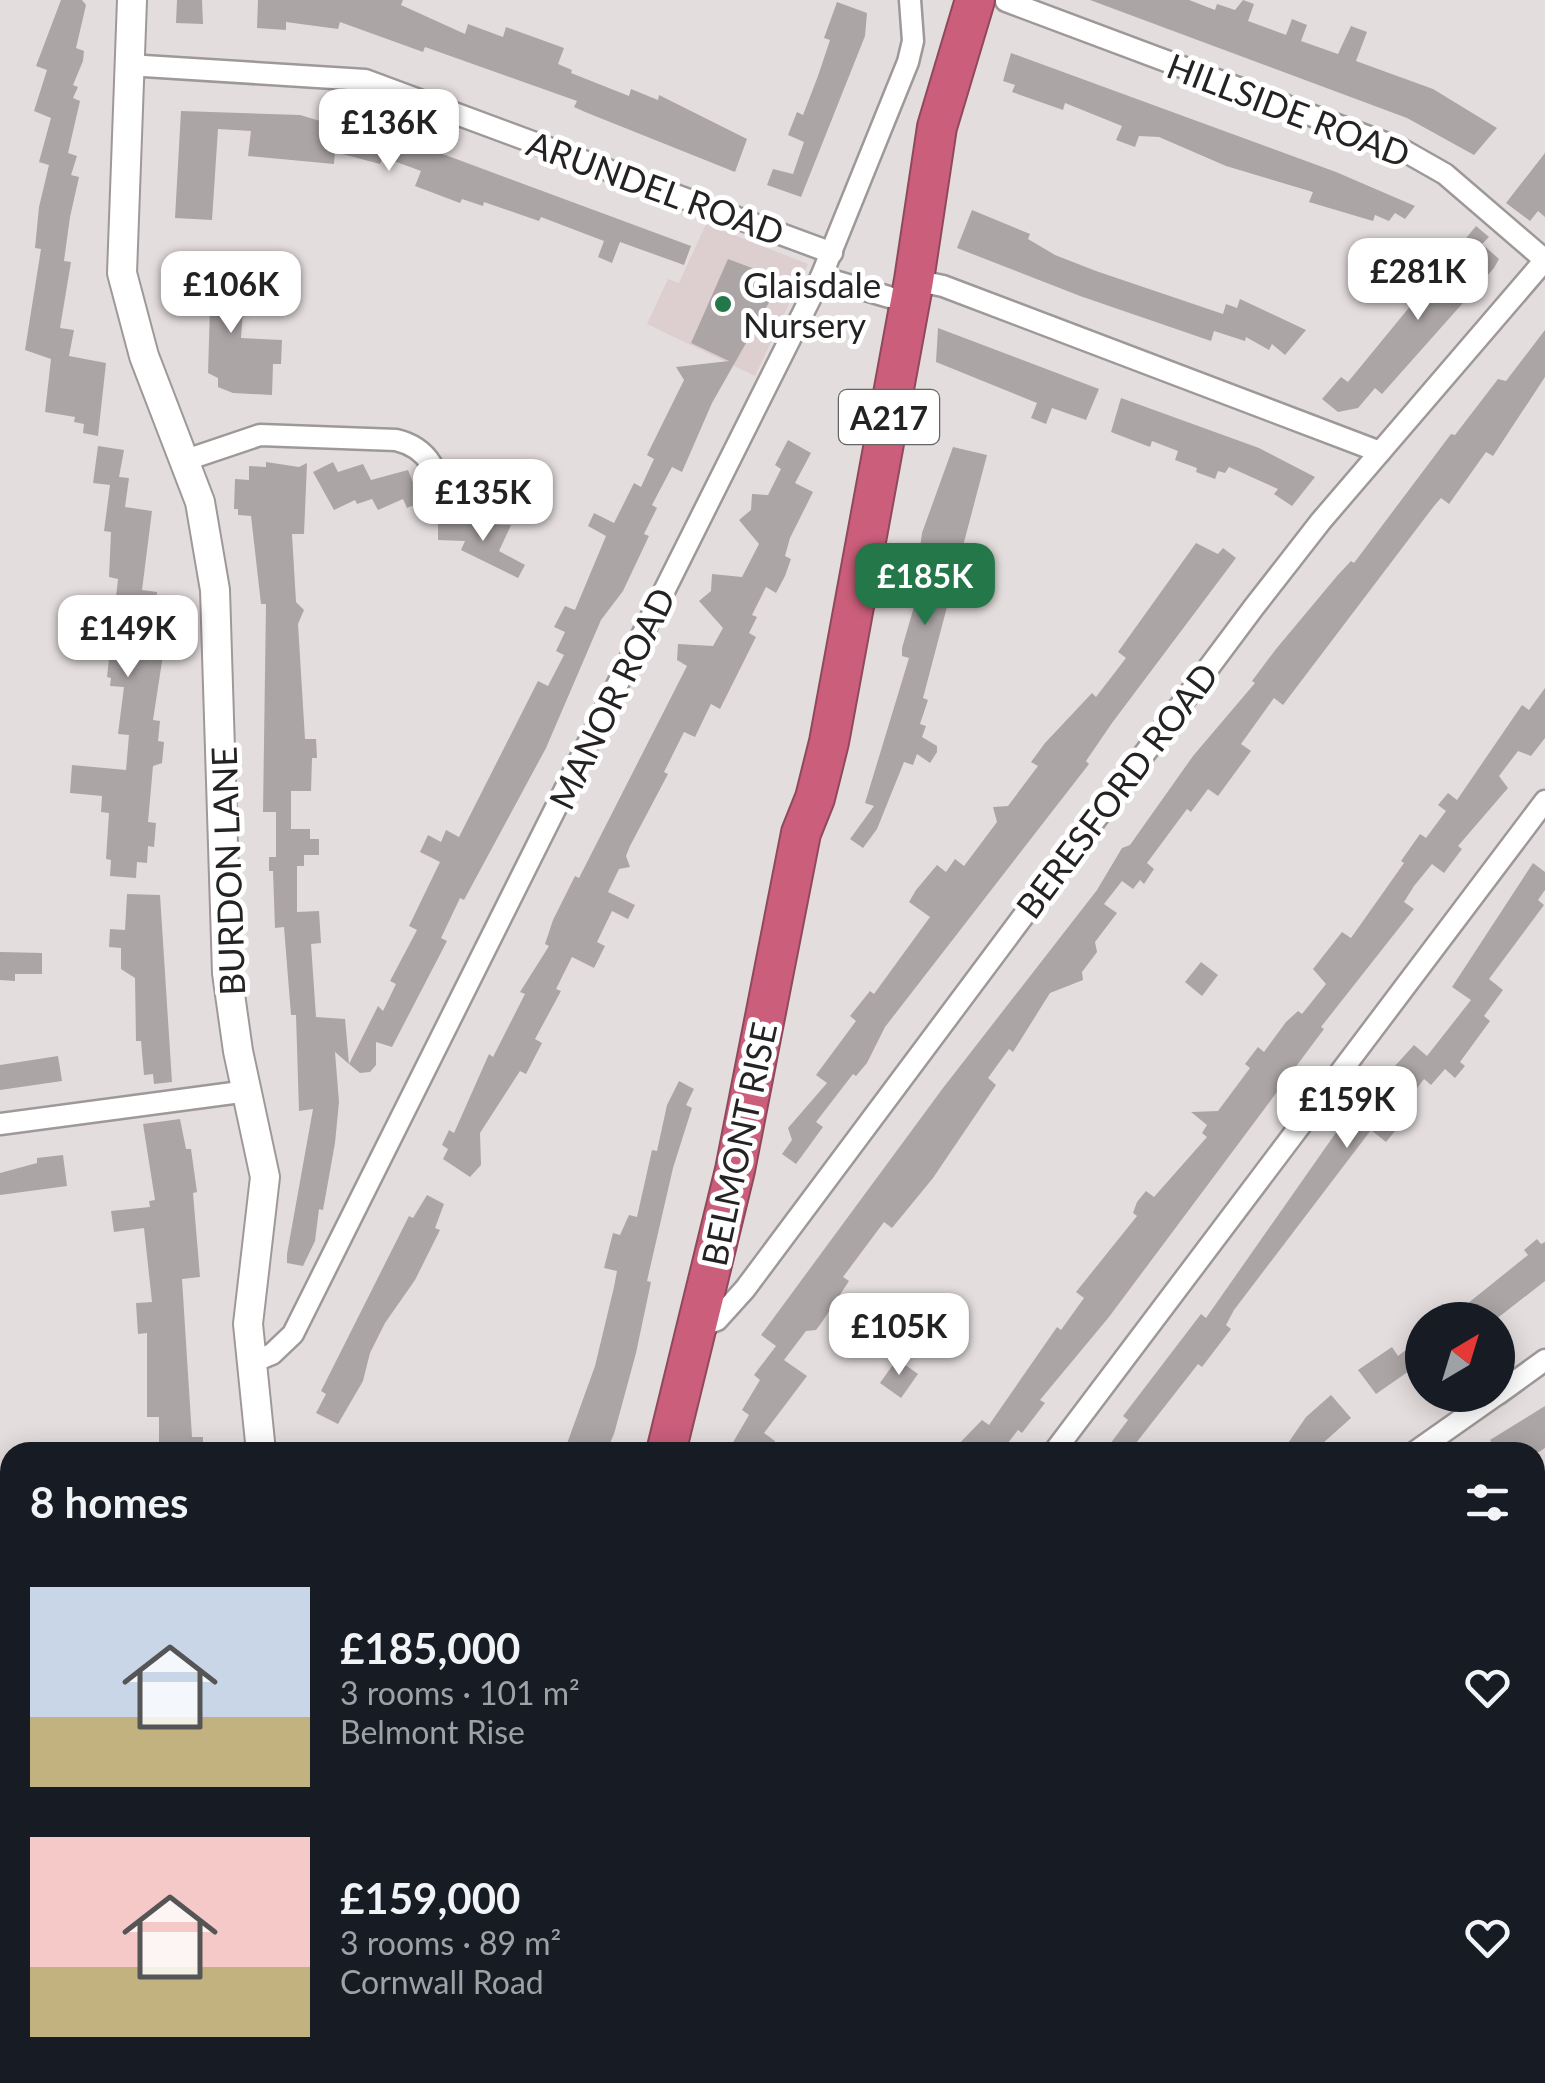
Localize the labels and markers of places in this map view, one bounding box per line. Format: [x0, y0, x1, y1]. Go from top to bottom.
pin: £136K [319, 89, 459, 174]
pin: £281K [1348, 238, 1488, 323]
pin: £106K [161, 251, 301, 336]
place label: Glaisdale Nursery [743, 263, 881, 345]
marker: Glaisdale Nursery [712, 293, 734, 315]
pin: £135K [413, 459, 553, 544]
pin: £185K [855, 543, 995, 628]
pin: £149K [58, 595, 198, 680]
pin: £159K [1277, 1066, 1417, 1151]
pin: £105K [829, 1293, 969, 1378]

